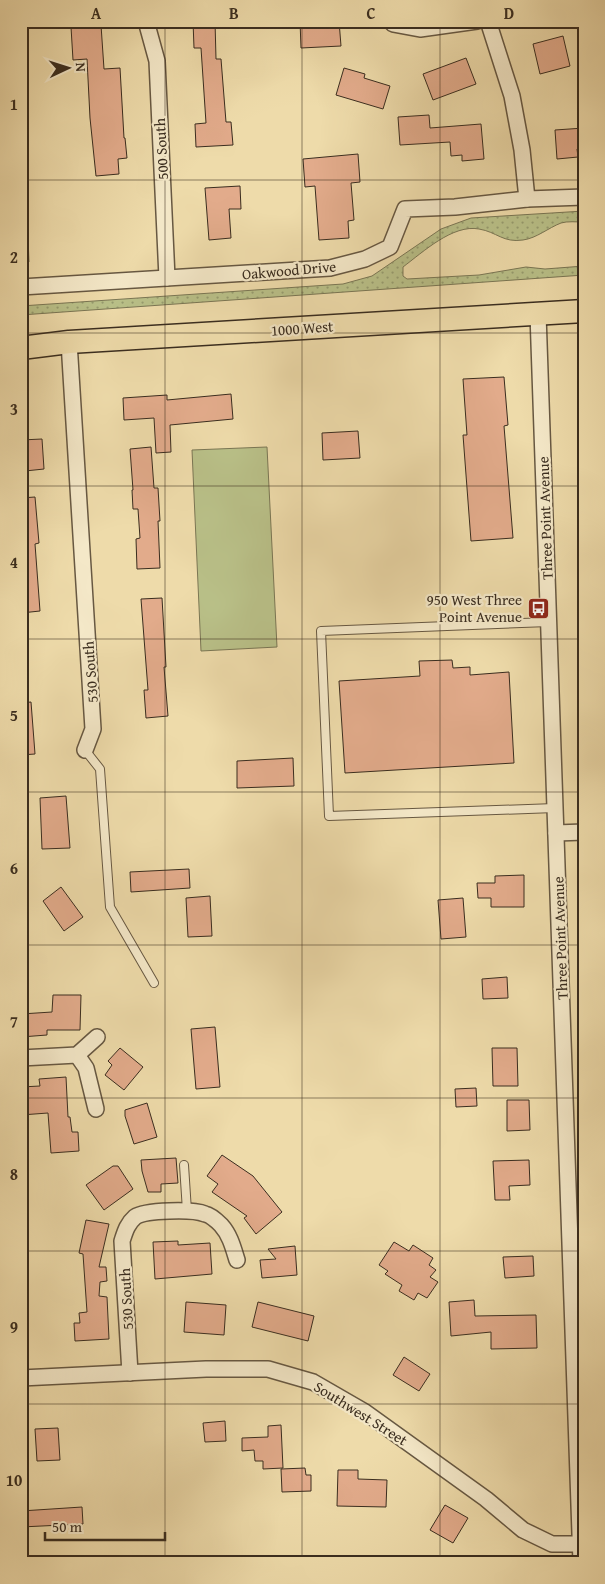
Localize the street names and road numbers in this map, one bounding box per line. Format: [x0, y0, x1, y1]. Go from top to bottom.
street label: 500 South [149, 117, 173, 180]
street label: Oakwood Drive [241, 255, 337, 285]
street label: 1000 West [270, 315, 335, 341]
street label: Three Point Avenue [532, 456, 558, 580]
street label: 530 South [77, 640, 103, 704]
street label: Three Point Avenue [547, 876, 573, 1000]
street label: 530 South [114, 1267, 138, 1330]
street label: Southwest Street [310, 1376, 412, 1451]

